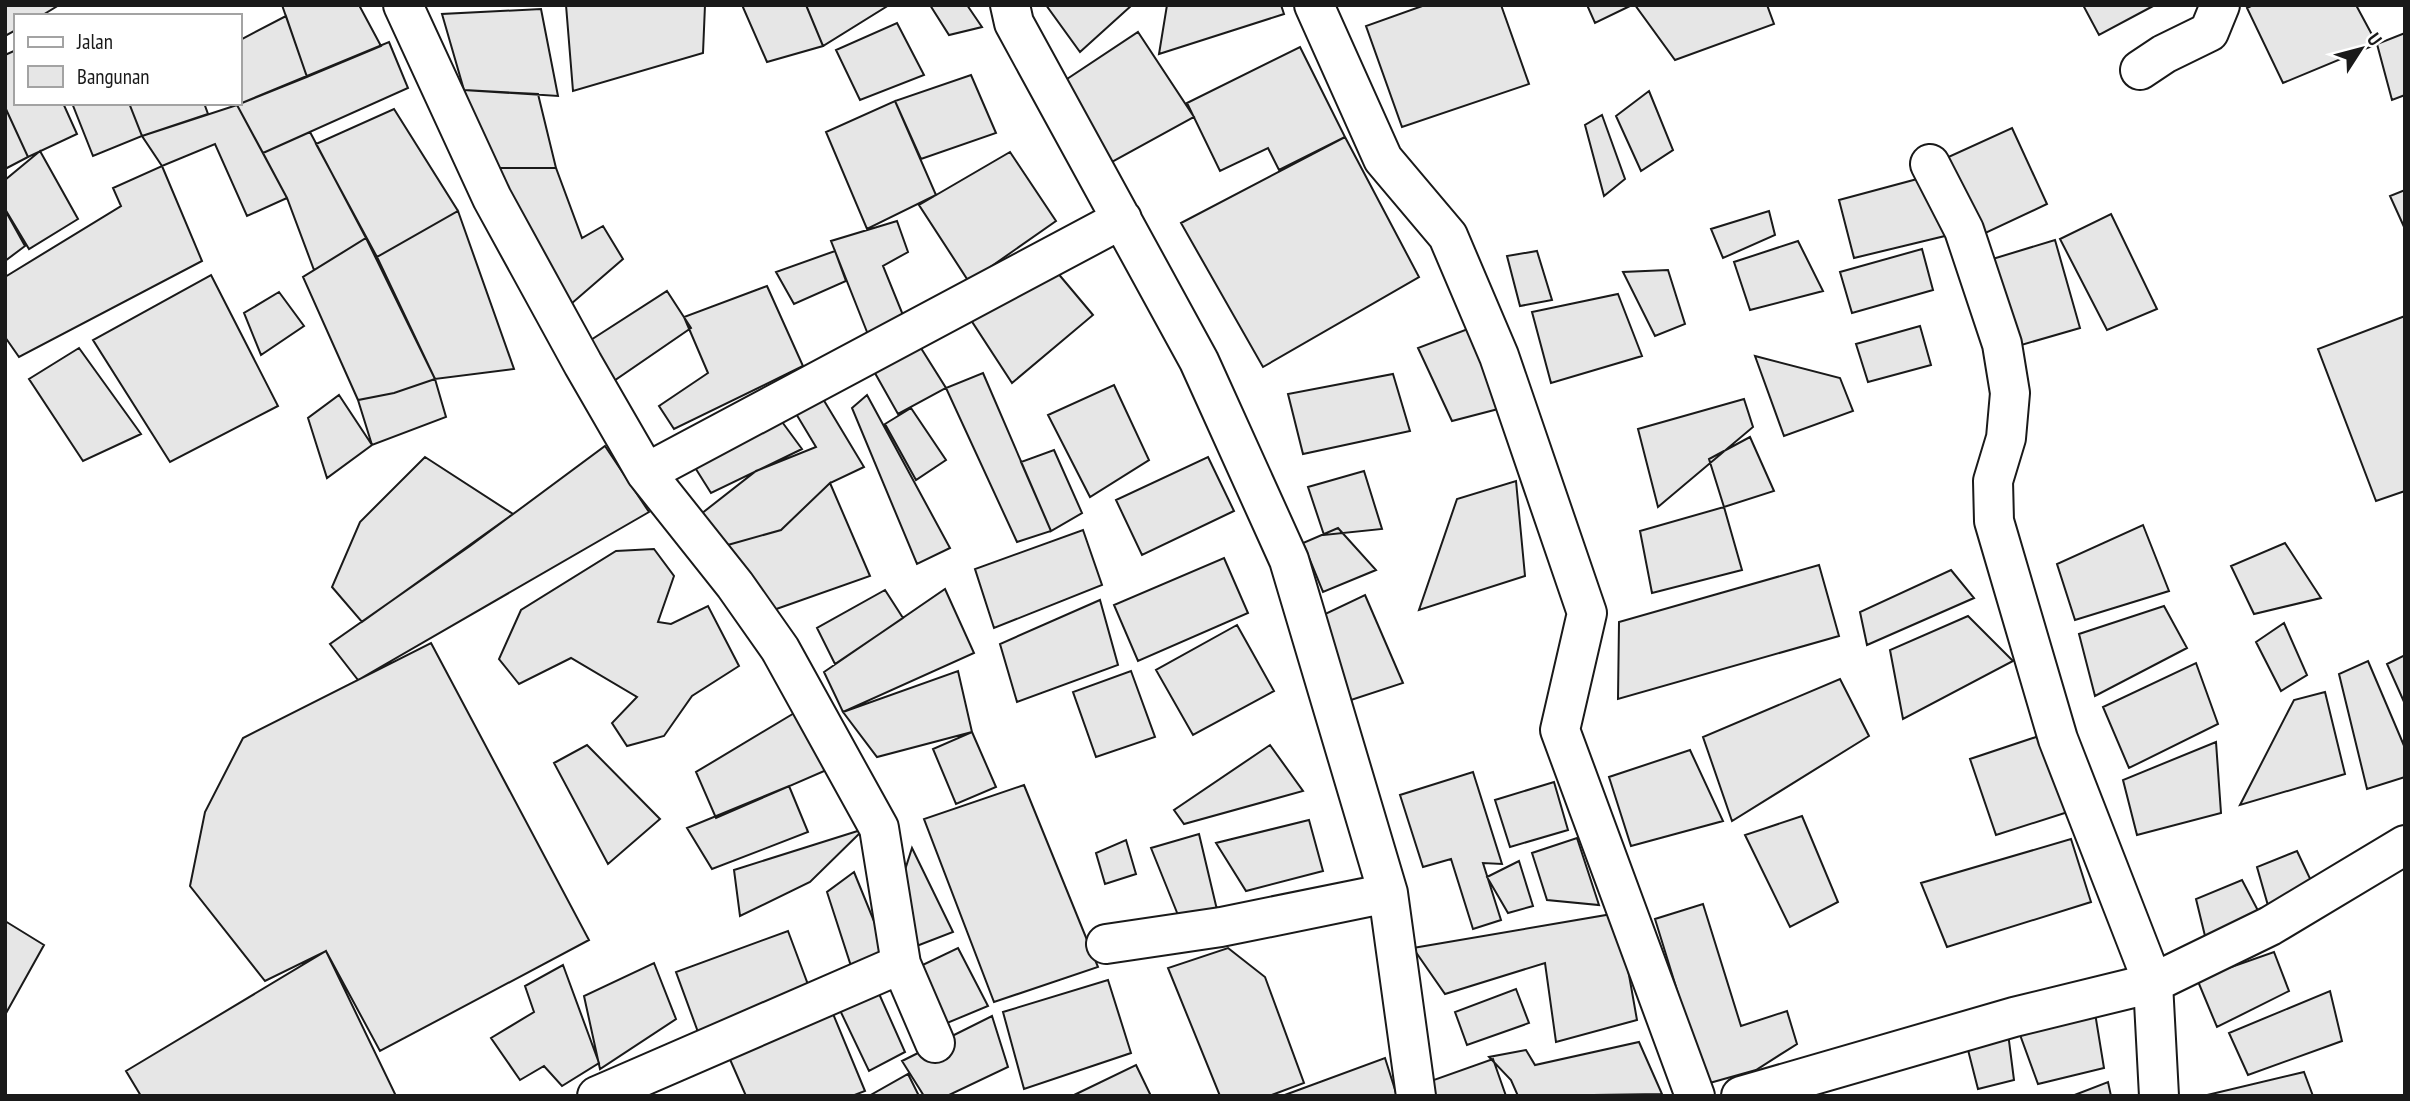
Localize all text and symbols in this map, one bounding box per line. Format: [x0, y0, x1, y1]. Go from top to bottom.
legend [14, 14, 242, 105]
north arrow [2326, 14, 2396, 84]
text: Jalan [76, 28, 113, 55]
text: U [2362, 28, 2387, 50]
text: Bangunan [77, 63, 150, 90]

